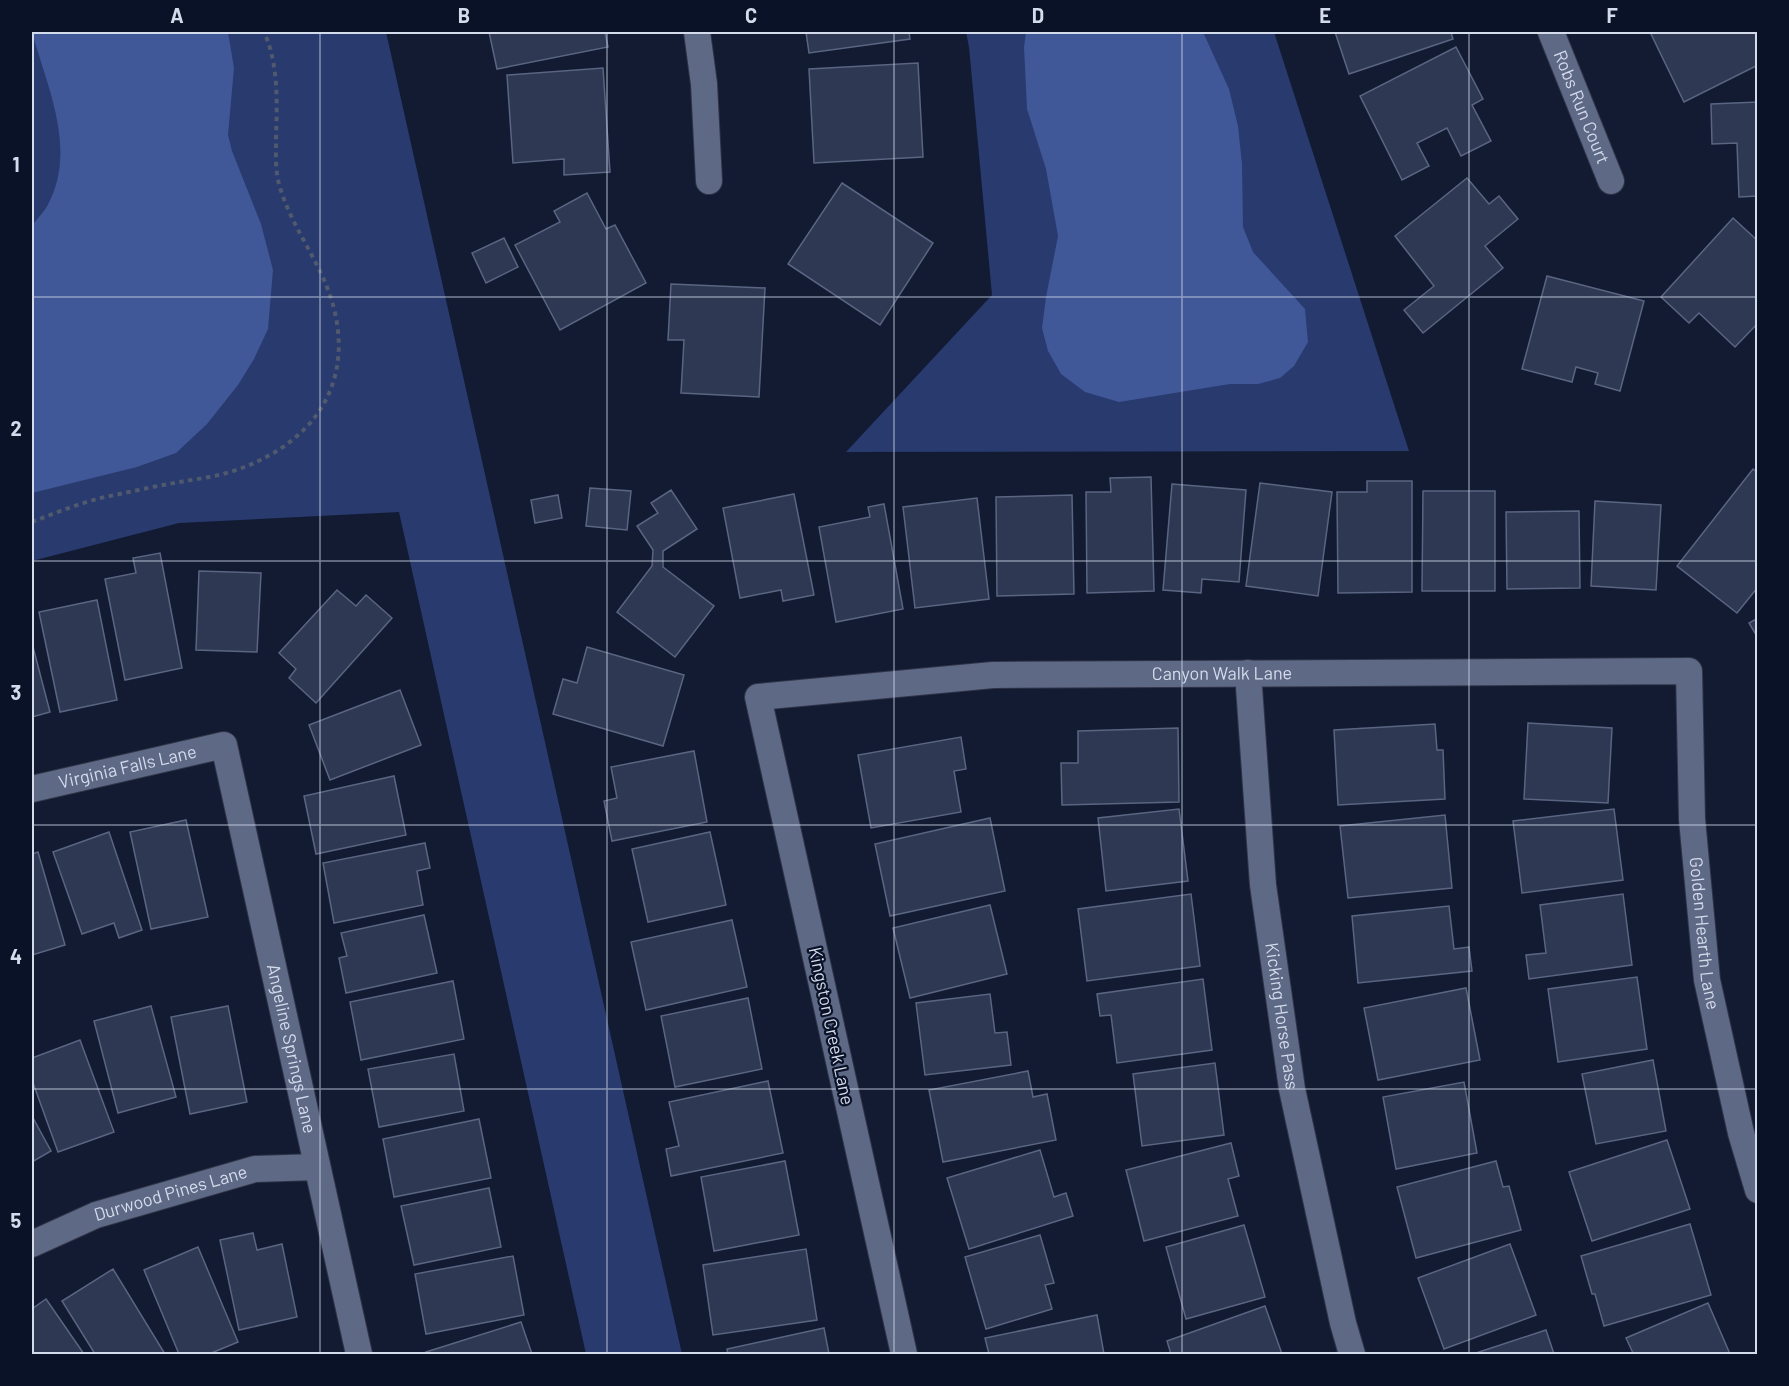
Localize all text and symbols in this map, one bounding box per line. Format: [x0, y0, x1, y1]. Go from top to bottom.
text: A [170, 3, 184, 27]
text: B [458, 3, 470, 27]
text: C [745, 3, 757, 27]
text: D [1032, 3, 1044, 27]
text: E [1319, 3, 1331, 27]
text: F [1606, 3, 1618, 27]
street label: Robs Run Court [1549, 47, 1615, 167]
text: 1 [12, 152, 20, 176]
text: 2 [10, 416, 22, 440]
street label: Canyon Walk Lane [1152, 661, 1292, 684]
text: 3 [11, 680, 21, 704]
street label: Virginia Falls Lane [56, 740, 198, 793]
street label: Golden Hearth Lane [1686, 856, 1725, 1011]
street label: Kicking Horse Pass [1261, 941, 1304, 1091]
text: 4 [10, 944, 22, 968]
street label: Kingston Creek Lane [805, 945, 859, 1107]
street label: Angeline Springs Lane [263, 962, 322, 1135]
street label: Durwood Pines Lane [91, 1160, 250, 1225]
text: 5 [11, 1208, 22, 1232]

